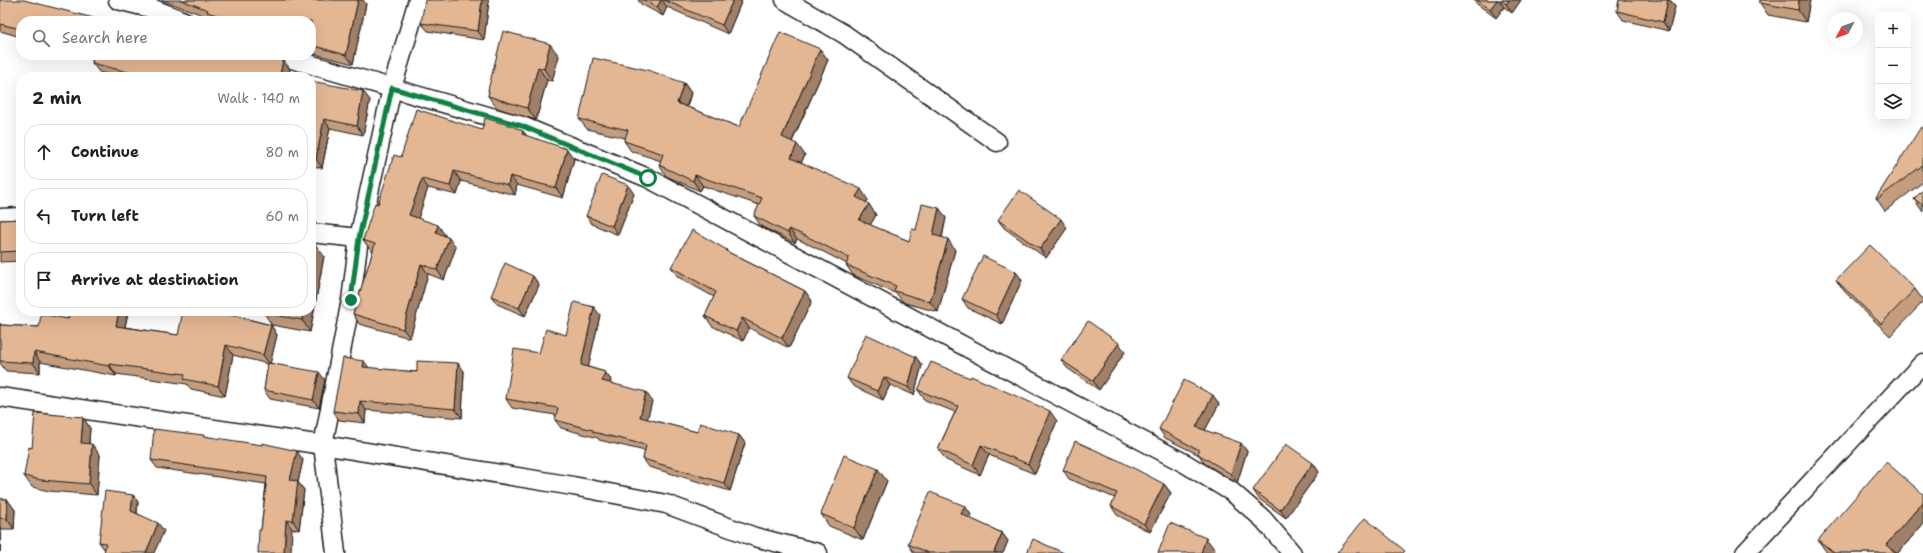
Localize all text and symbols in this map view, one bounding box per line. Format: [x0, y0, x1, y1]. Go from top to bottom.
north arrow [1827, 12, 1863, 48]
map controls [1875, 12, 1911, 120]
button: + [1875, 12, 1911, 48]
search box [16, 16, 316, 60]
icon: search [30, 27, 52, 49]
text: Search here [62, 28, 148, 48]
button: − [1875, 48, 1911, 84]
button: layers [1875, 84, 1911, 120]
text: 2 min [32, 87, 82, 109]
text: Walk · 140 m [217, 90, 300, 107]
icon: ahead [33, 141, 55, 163]
text: Continue [71, 142, 139, 162]
text: 80 m [265, 144, 299, 161]
route start [639, 169, 657, 187]
icon: left [33, 205, 55, 227]
text: Turn left [71, 206, 139, 226]
text: 60 m [266, 208, 299, 225]
icon: arrive [33, 269, 55, 291]
text: Arrive at destination [71, 270, 239, 290]
route end [342, 291, 360, 309]

